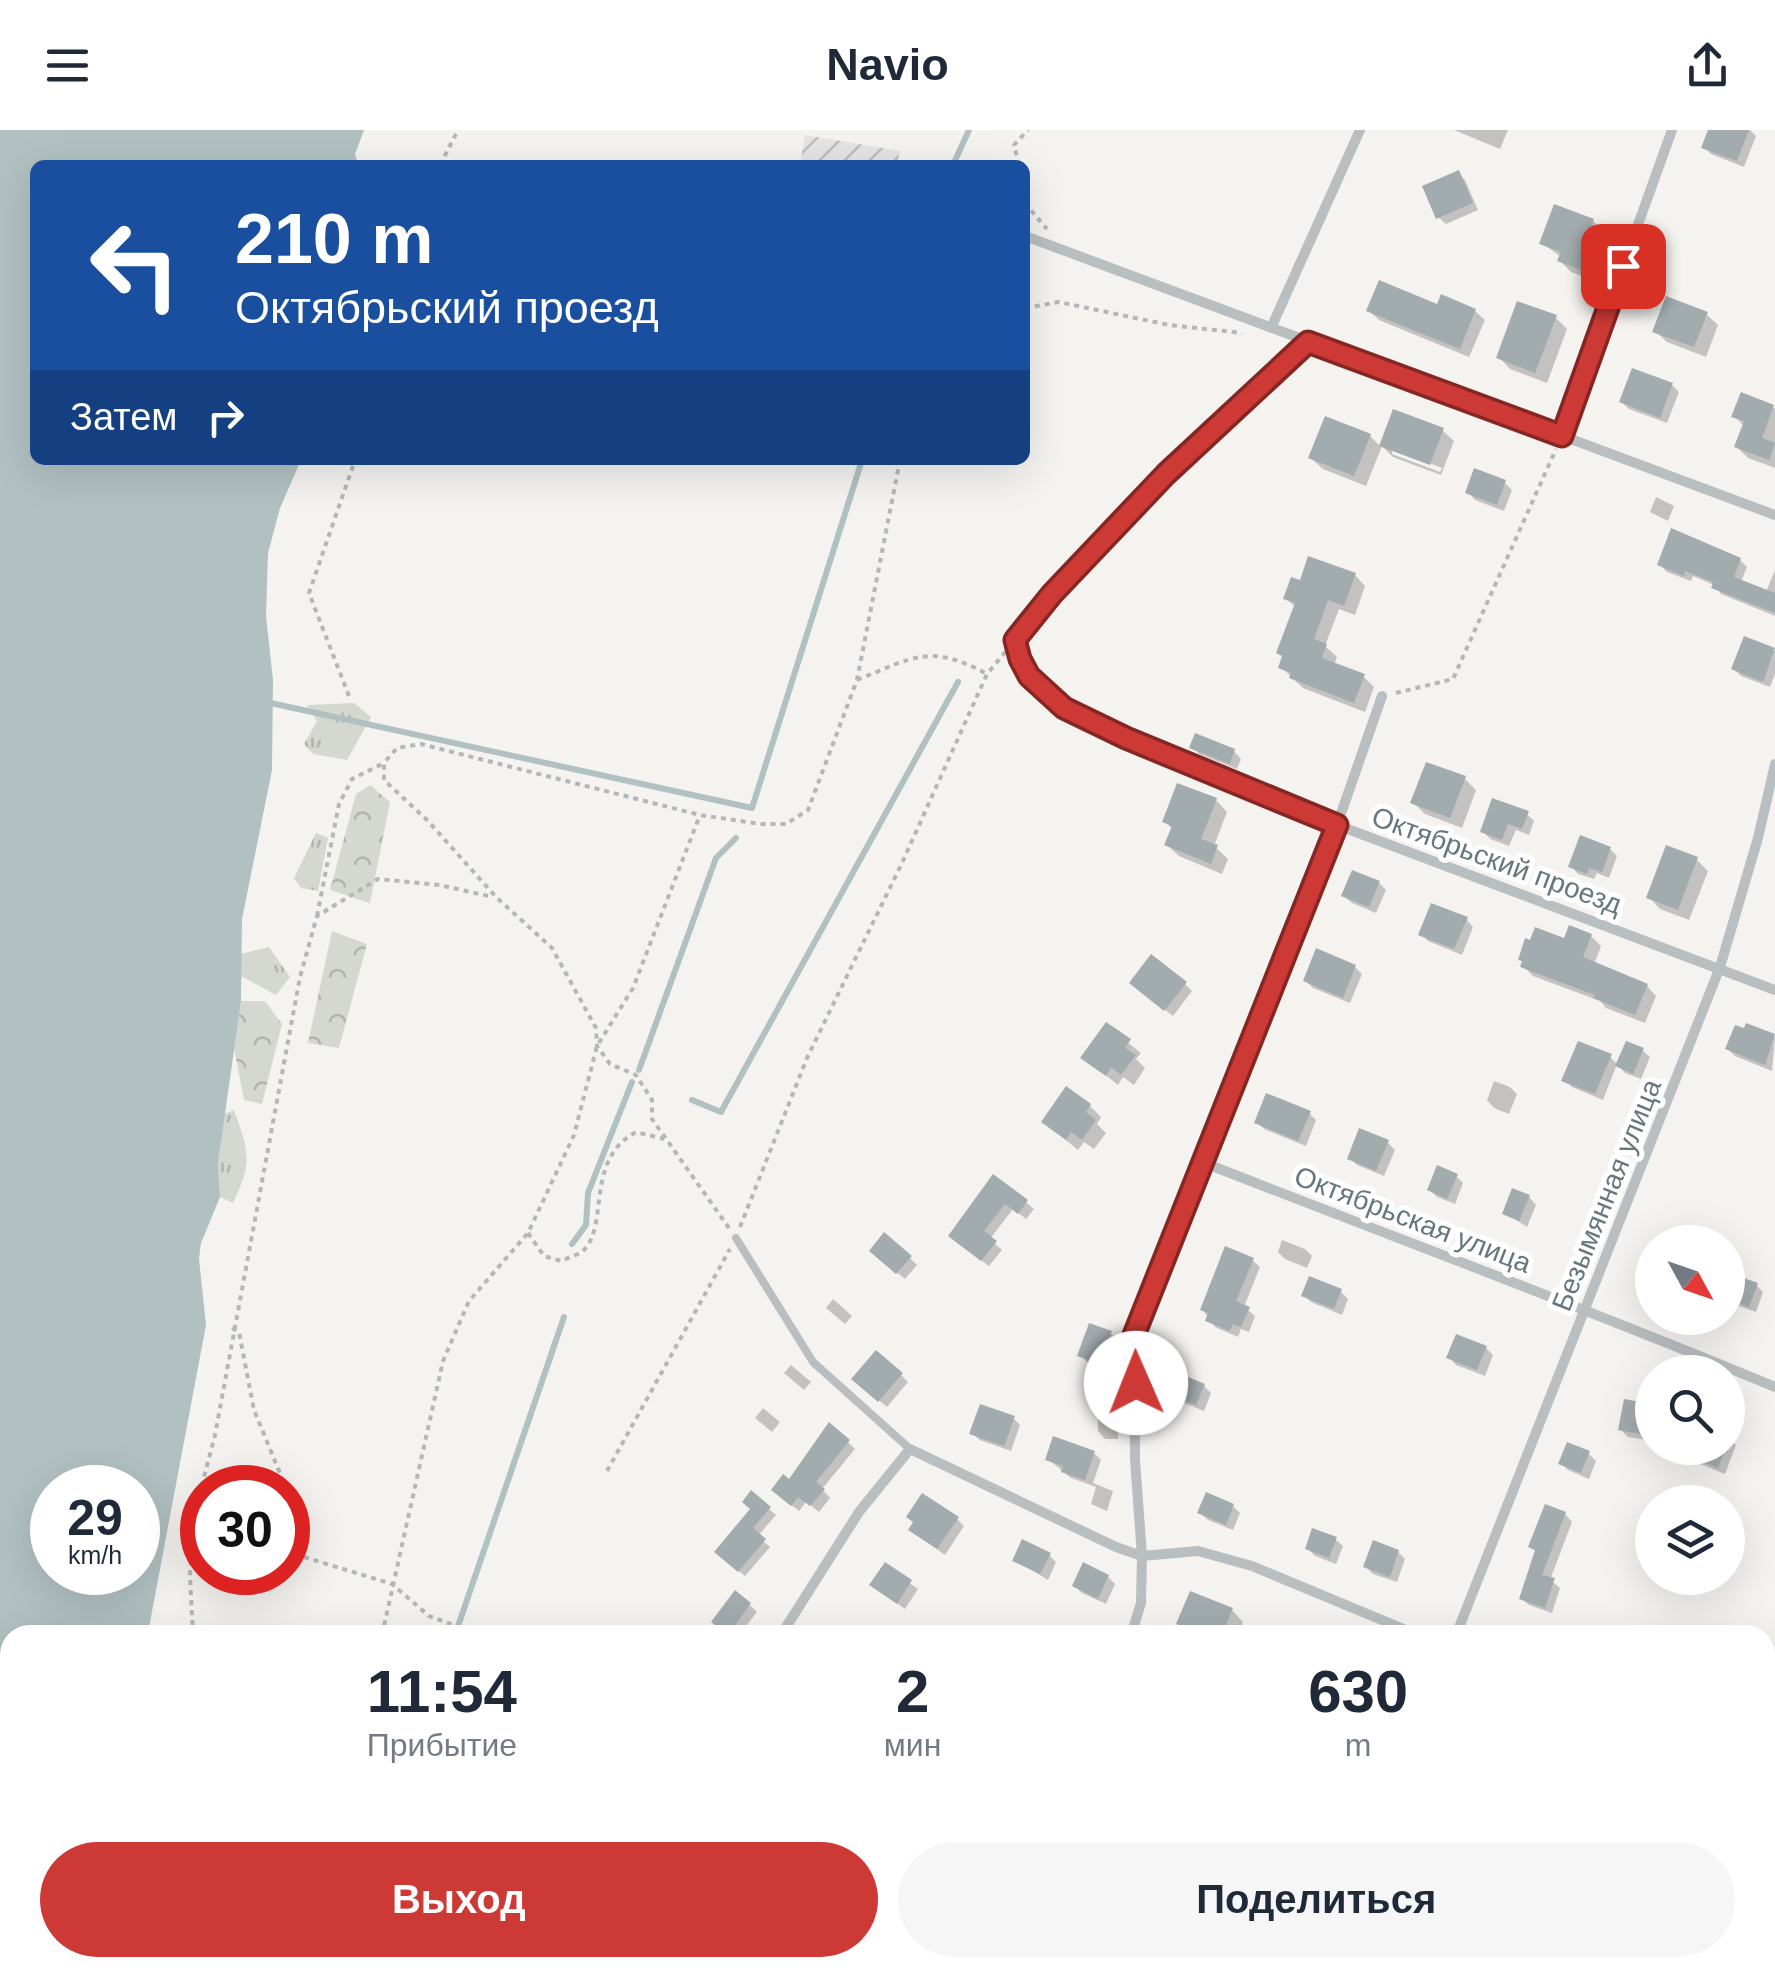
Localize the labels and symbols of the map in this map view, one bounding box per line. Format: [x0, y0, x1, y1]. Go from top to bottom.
pin [1581, 224, 1666, 309]
street label: Октябрьский проезд [1368, 801, 1626, 920]
street label: Безымянная улица [1546, 1074, 1667, 1316]
street label: Октябрьская улица [1290, 1160, 1536, 1279]
north arrow [1635, 1225, 1745, 1335]
position arrow [1084, 1331, 1188, 1435]
speed limit sign: 30 [180, 1465, 310, 1595]

